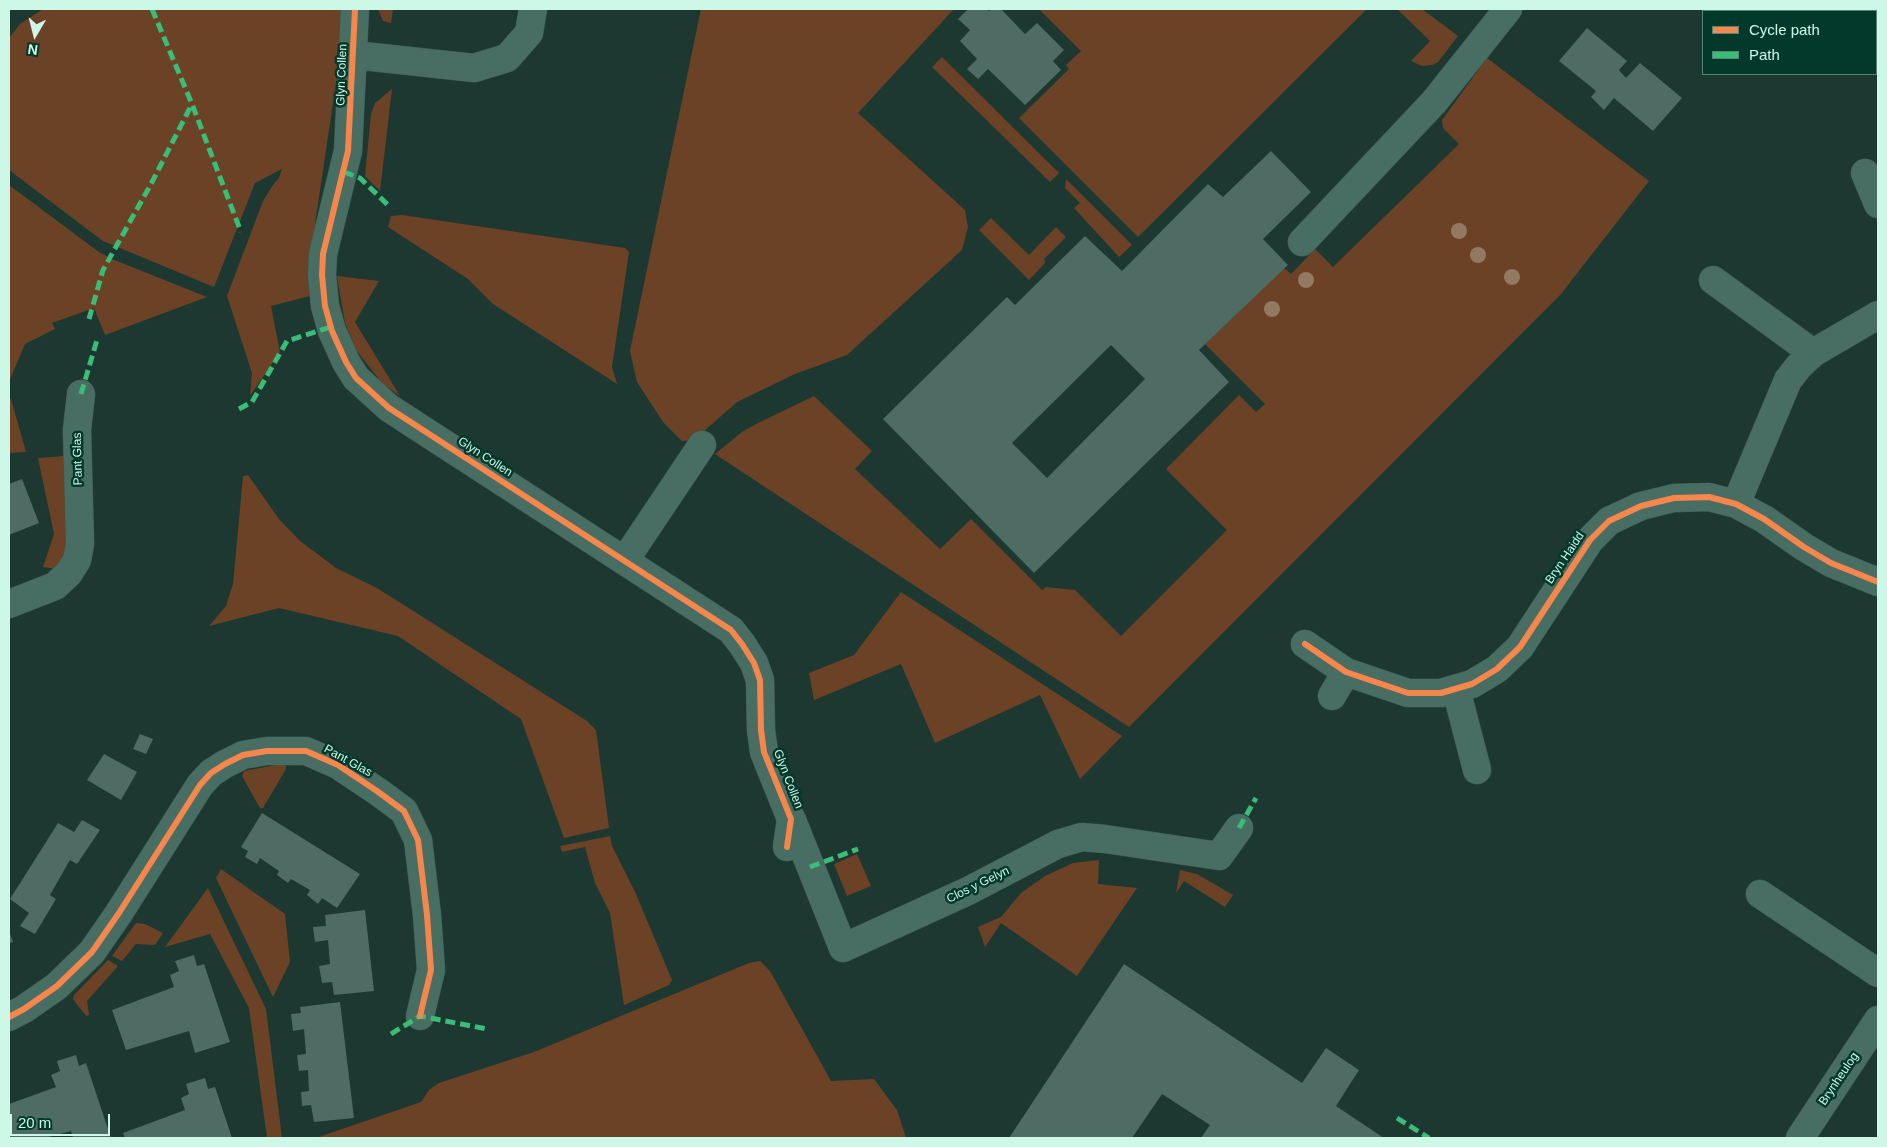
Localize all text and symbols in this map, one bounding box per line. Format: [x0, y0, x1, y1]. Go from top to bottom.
north arrow [10, 10, 60, 60]
legend [1702, 10, 1877, 75]
text: Cycle path [1749, 21, 1820, 38]
text: N [27, 41, 39, 58]
street label: Glyn Collen [334, 44, 350, 106]
text: Path [1749, 46, 1780, 63]
street label: Pant Glas [70, 433, 86, 485]
street label: Glyn Collen [455, 434, 515, 480]
street label: Bryn Haidd [1542, 529, 1588, 587]
street label: Pant Glas [321, 742, 375, 780]
street label: Glyn Collen [770, 747, 806, 811]
street label: Clos y Gelyn [944, 864, 1012, 906]
street label: Brynheulog [1816, 1050, 1862, 1108]
scale bar [12, 1104, 112, 1136]
text: 20 m [18, 1114, 51, 1131]

